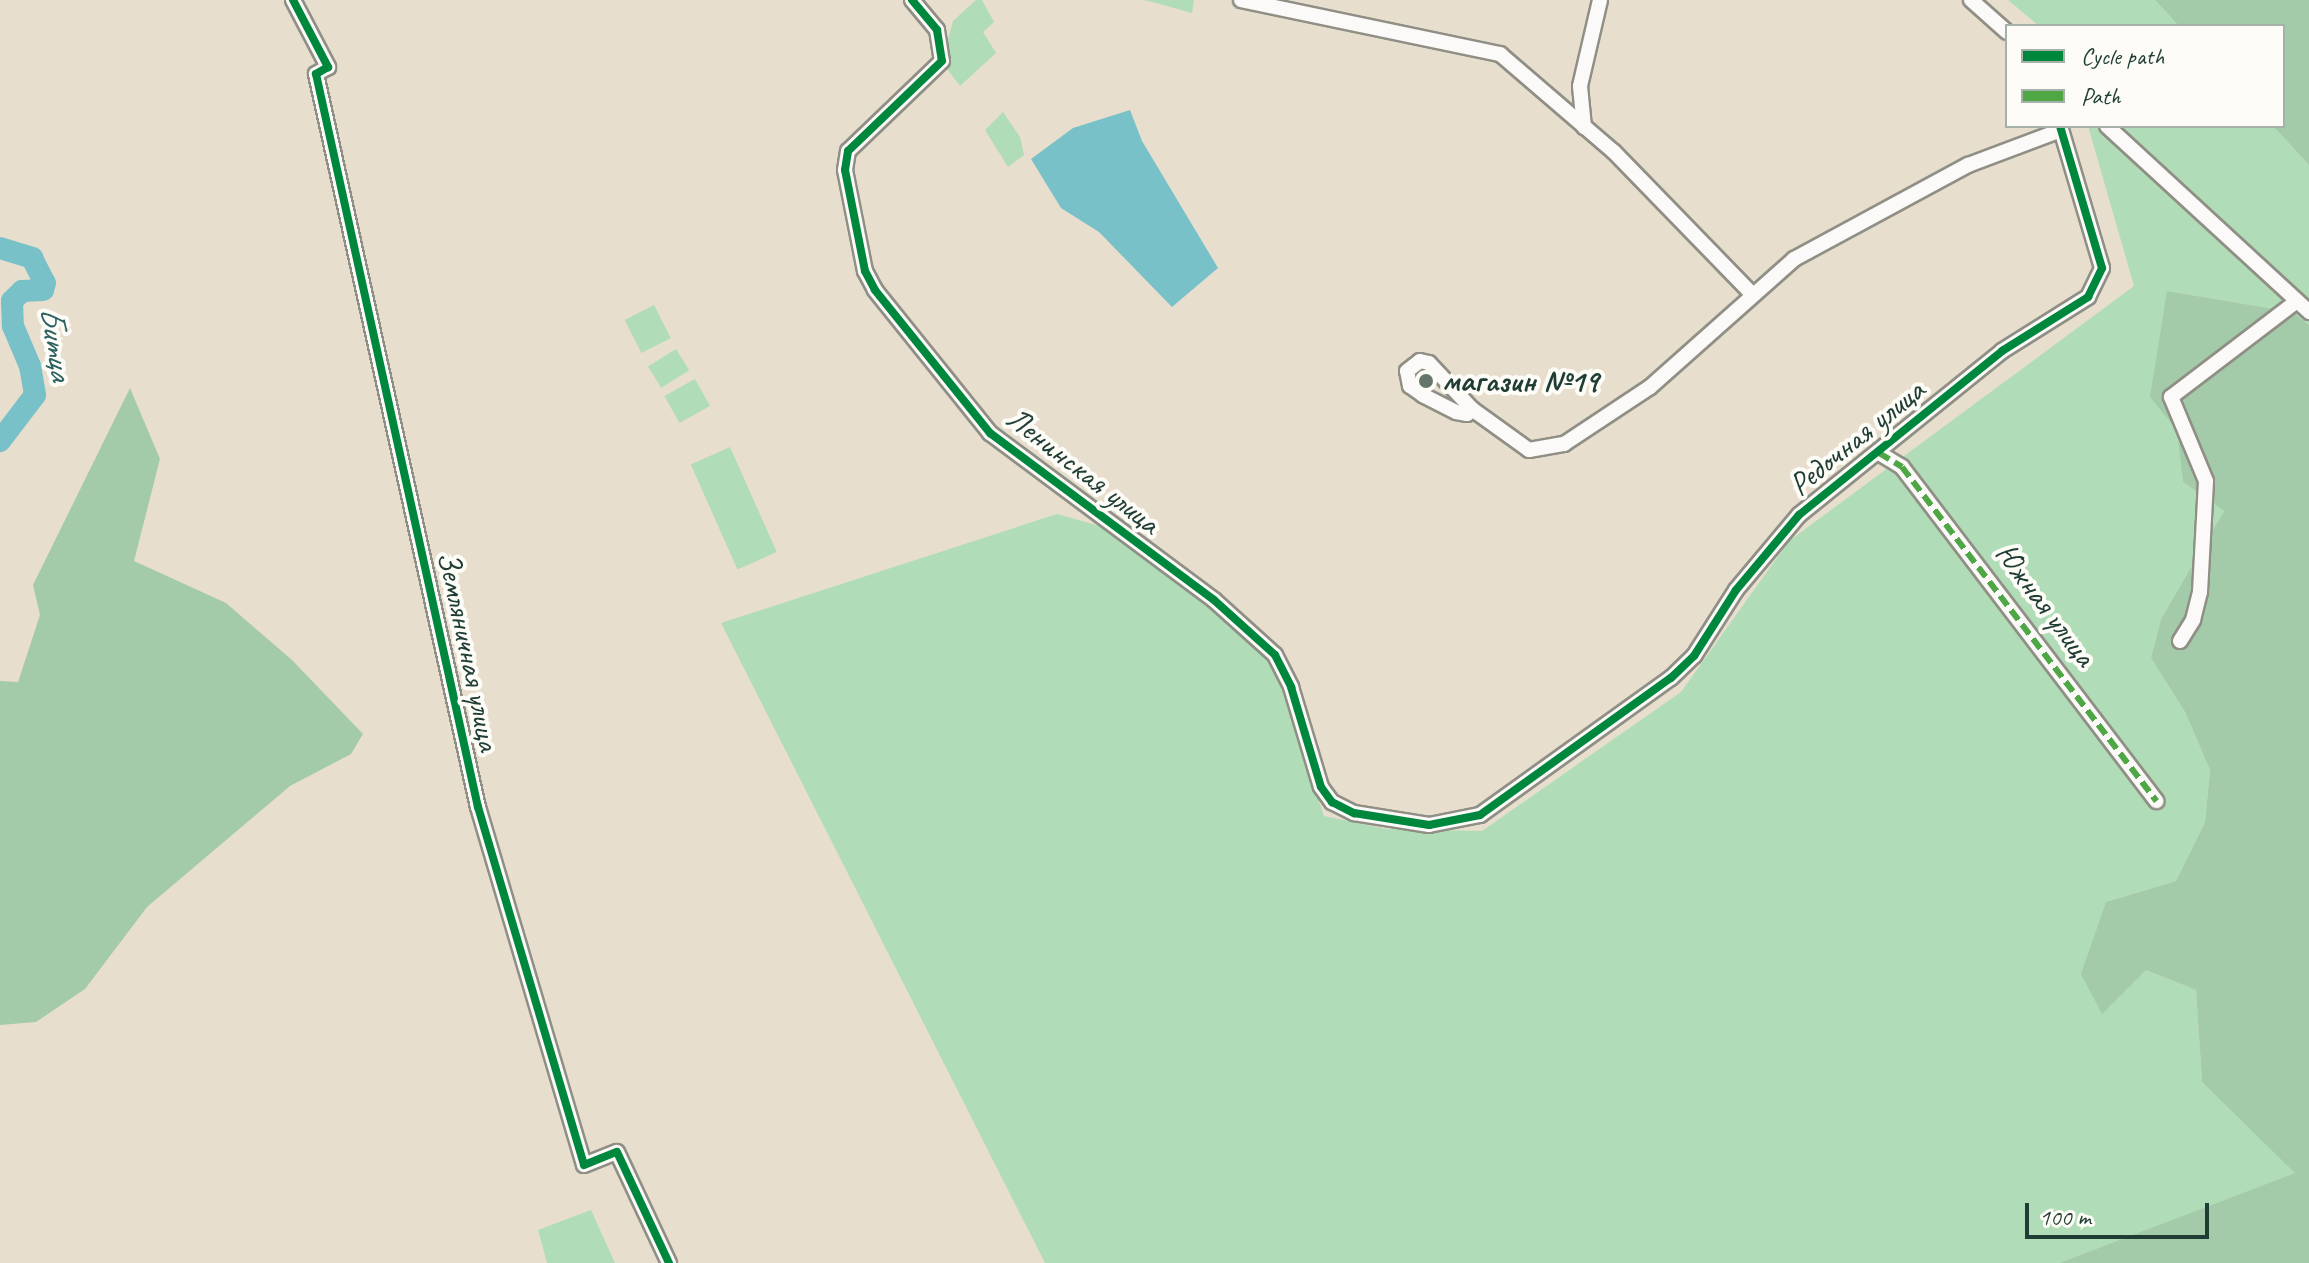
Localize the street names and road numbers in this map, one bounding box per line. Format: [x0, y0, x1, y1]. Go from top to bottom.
street label: Редочная улица [1781, 371, 1933, 505]
street label: Ленинская улица [997, 398, 1169, 544]
street label: Южная улица [1986, 535, 2104, 675]
street label: Земляничная улица [428, 547, 508, 755]

